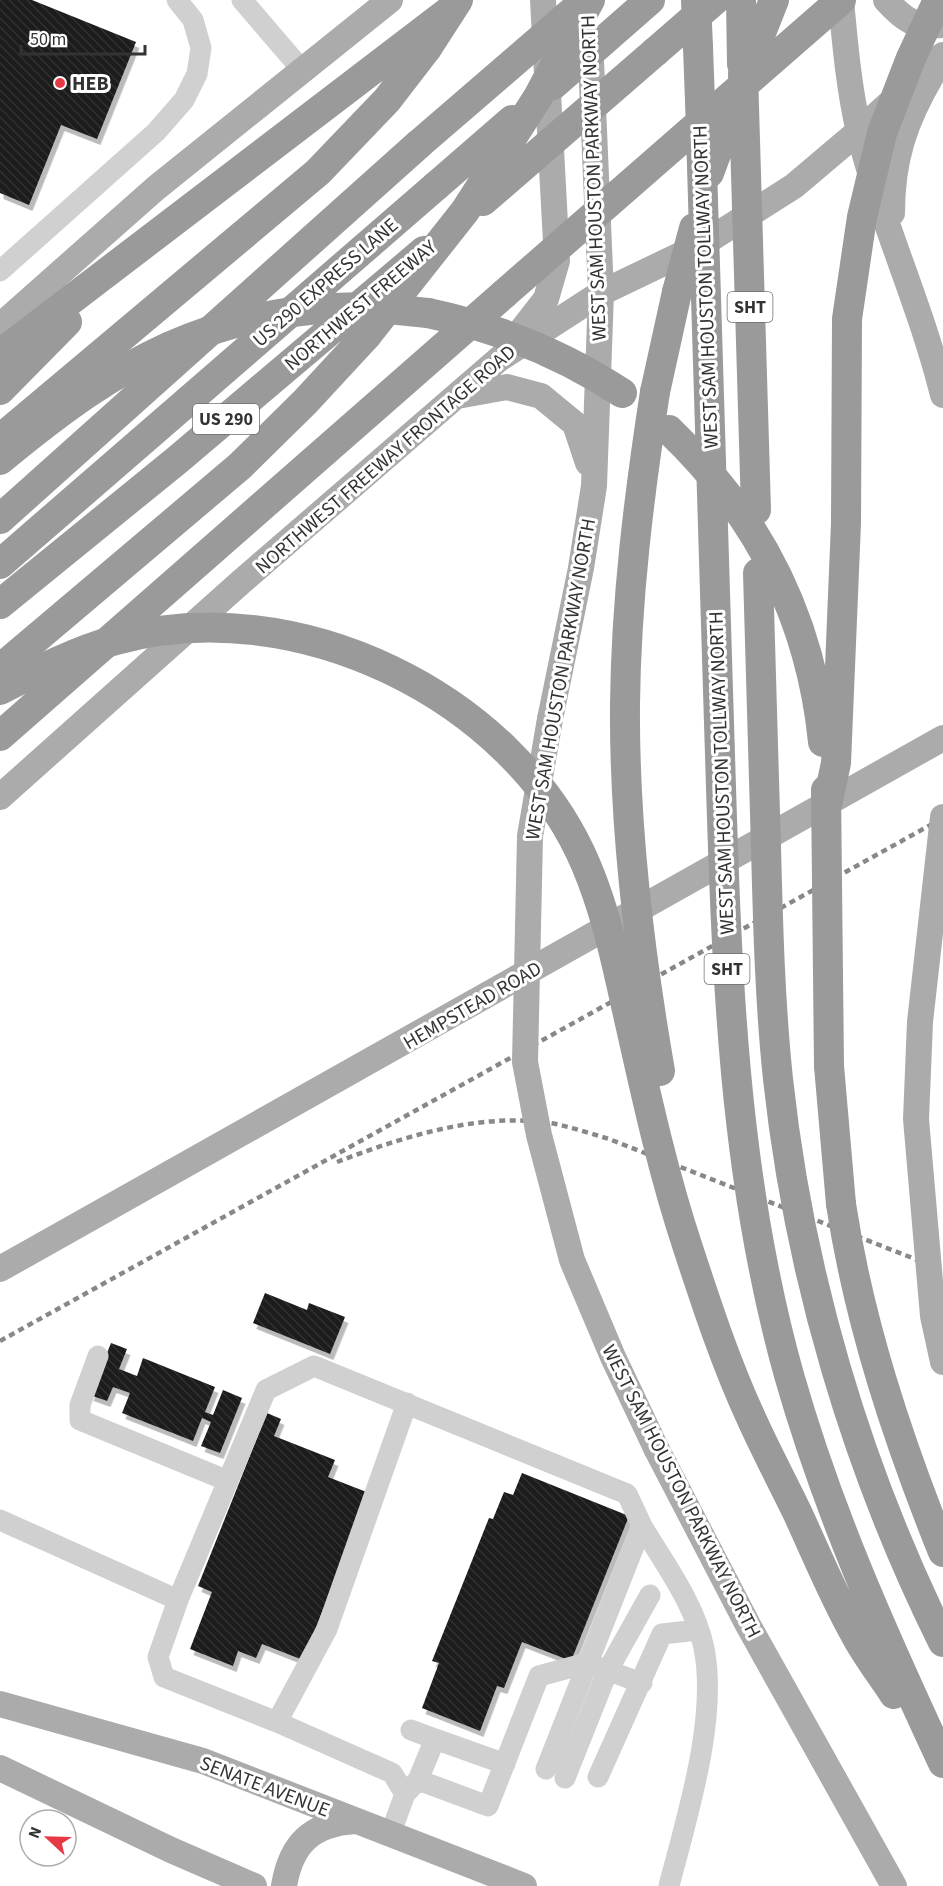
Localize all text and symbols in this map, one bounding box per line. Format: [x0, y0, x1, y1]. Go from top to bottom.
street label: WEST SAM HOUSTON PARKWAY NORTH [574, 15, 614, 341]
scale bar [21, 18, 146, 56]
text: 50 m [30, 27, 66, 52]
place label: HEB [72, 70, 109, 98]
marker: HEB [53, 76, 67, 90]
street label: WEST SAM HOUSTON TOLLWAY NORTH [686, 125, 726, 449]
street label: US 290 EXPRESS LANE [247, 212, 404, 354]
street label: NORTHWEST FREEWAY [279, 234, 443, 378]
road number: SHT [728, 292, 772, 322]
street label: NORTHWEST FREEWAY FRONTAGE ROAD [249, 339, 522, 581]
road number: US 290 [193, 404, 259, 434]
street label: WEST SAM HOUSTON PARKWAY NORTH [519, 516, 603, 842]
street label: WEST SAM HOUSTON TOLLWAY NORTH [702, 611, 742, 935]
road number: SHT [704, 954, 750, 984]
street label: HEMPSTEAD ROAD [398, 955, 547, 1057]
street label: WEST SAM HOUSTON PARKWAY NORTH [595, 1340, 768, 1643]
street label: SENATE AVENUE [196, 1749, 334, 1825]
north arrow [18, 1808, 78, 1868]
text: N [23, 1824, 47, 1842]

